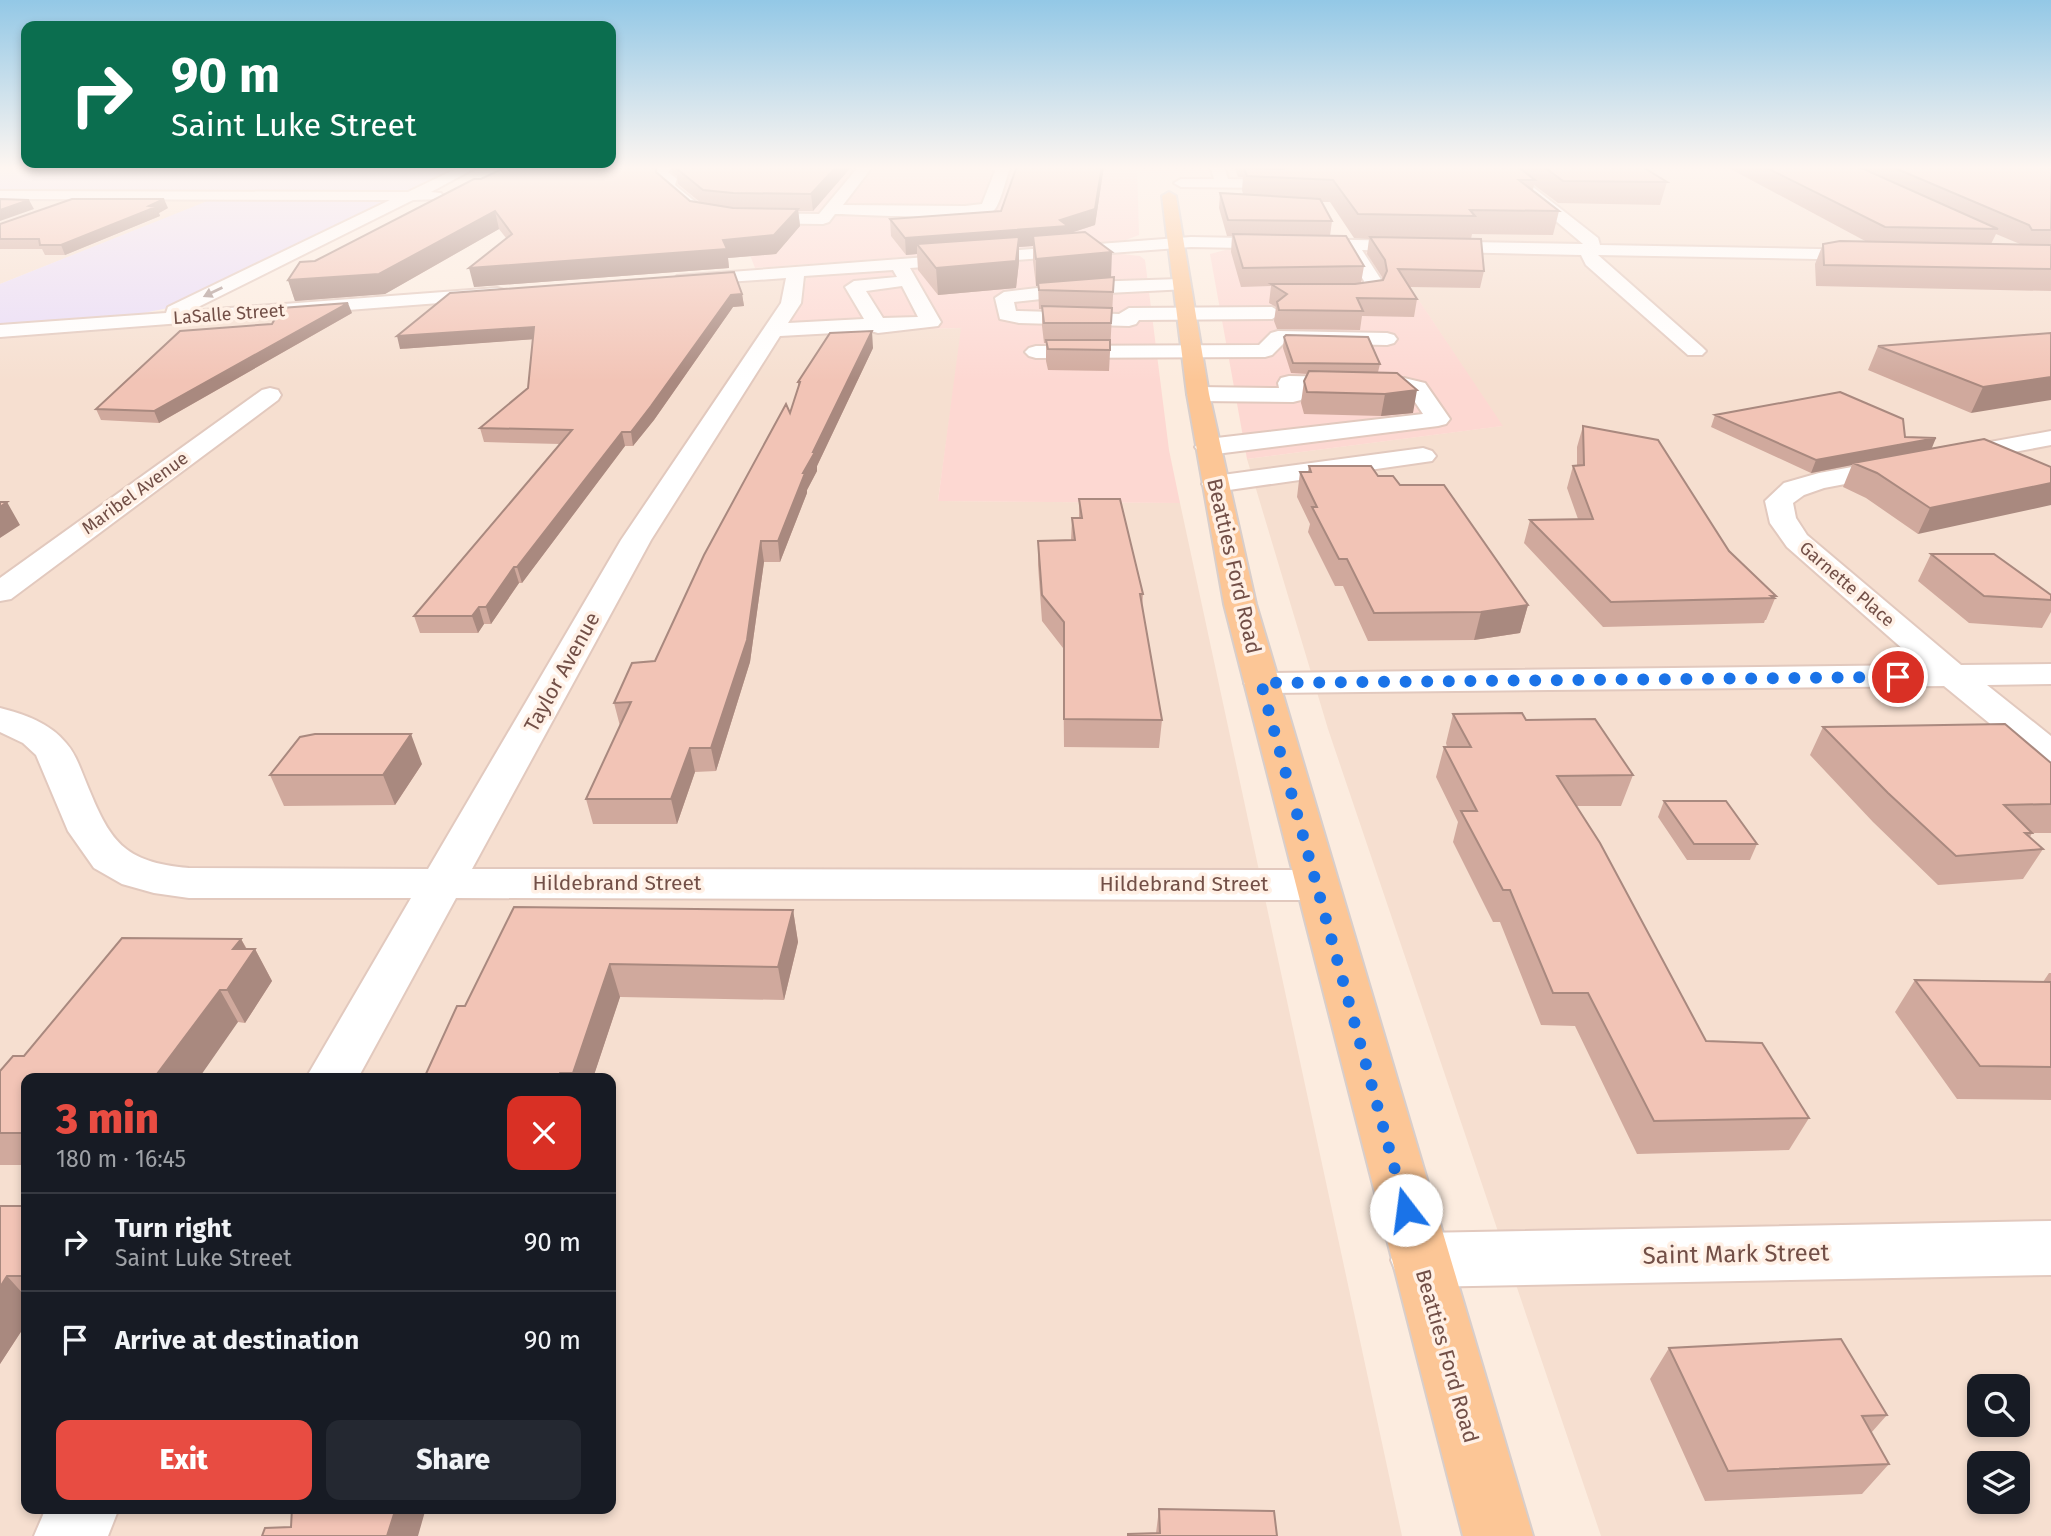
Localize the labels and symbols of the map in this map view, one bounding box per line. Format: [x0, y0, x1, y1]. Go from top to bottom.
one-way arrow [203, 287, 223, 298]
street label: LaSalle Street [172, 299, 286, 329]
street label: Maribel Avenue [78, 447, 192, 539]
street label: Beatties Ford Road [1201, 476, 1267, 656]
street label: Garnette Place [1795, 537, 1899, 631]
street label: Taylor Avenue [518, 608, 606, 736]
pin [1868, 647, 1928, 707]
street label: Hildebrand Street [533, 870, 702, 896]
street label: Hildebrand Street [1100, 871, 1269, 897]
position arrow [1369, 1173, 1443, 1247]
street label: Saint Mark Street [1642, 1238, 1830, 1270]
street label: Beatties Ford Road [1410, 1266, 1484, 1446]

